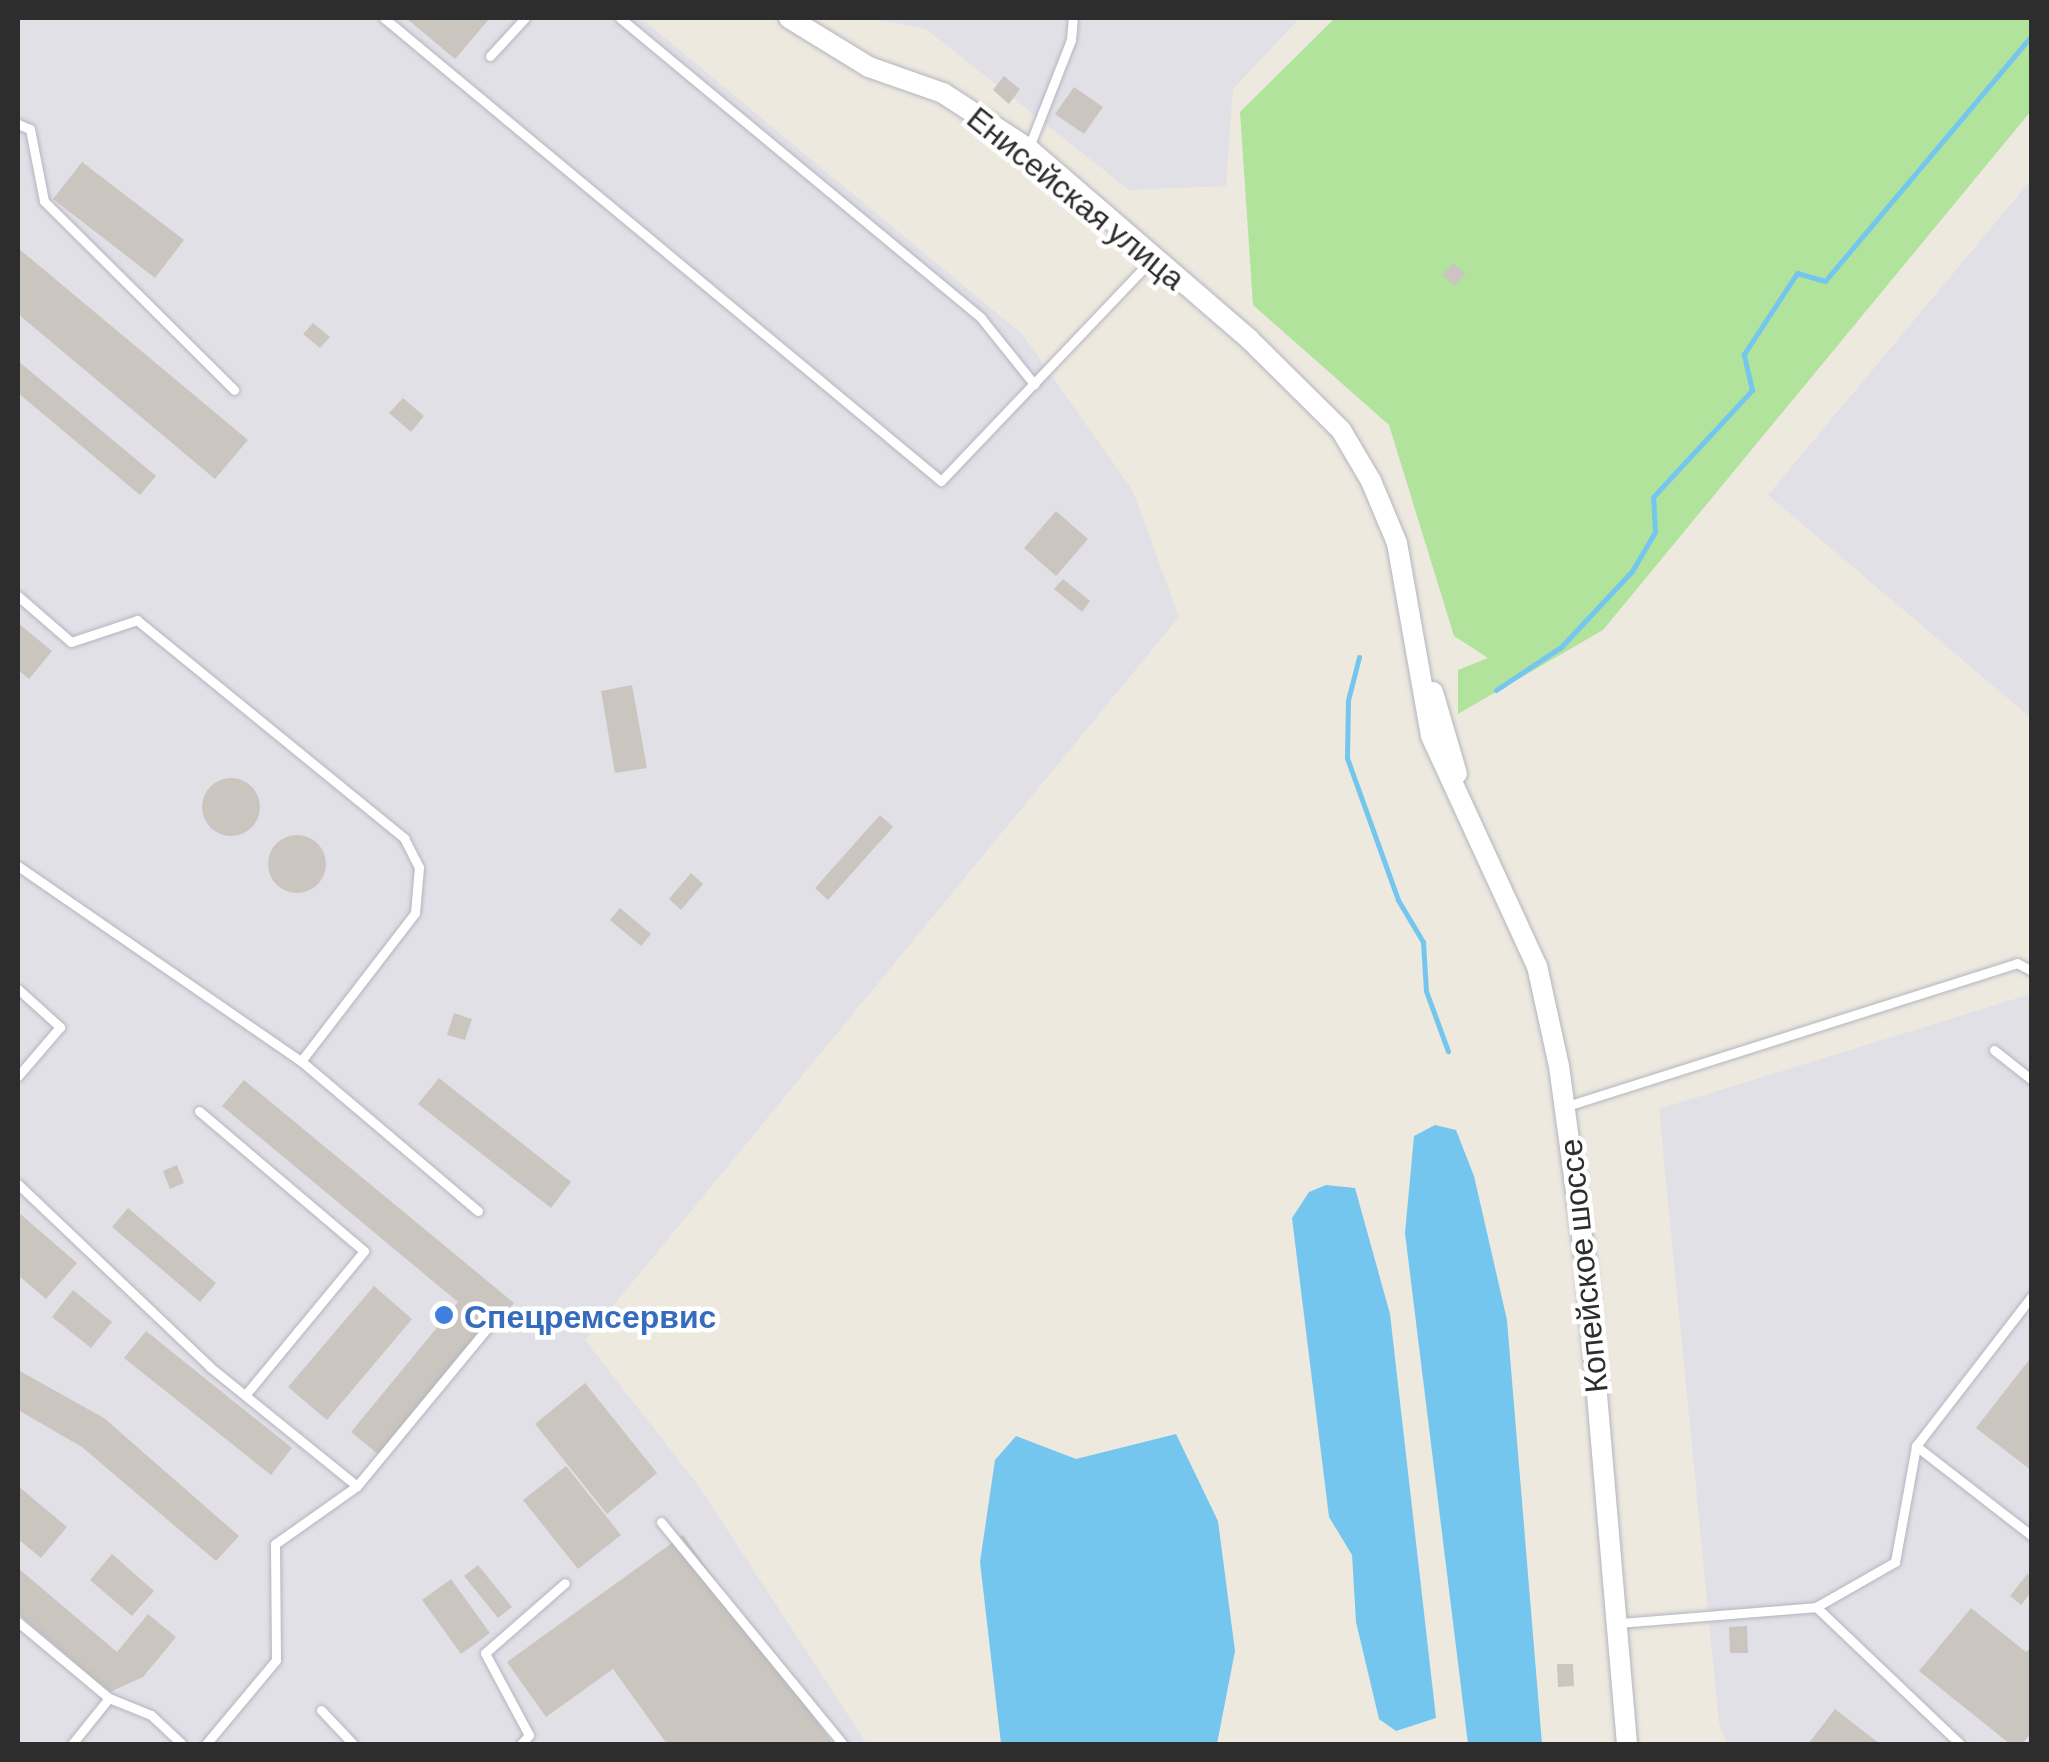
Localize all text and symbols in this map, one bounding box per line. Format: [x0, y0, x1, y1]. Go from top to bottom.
street label: Енисейская улица [960, 98, 1194, 296]
street label: Копейское шоссе [1550, 1137, 1614, 1395]
place label: Спецремсервис [464, 1296, 716, 1334]
marker: Спецремсервис [433, 1304, 455, 1326]

